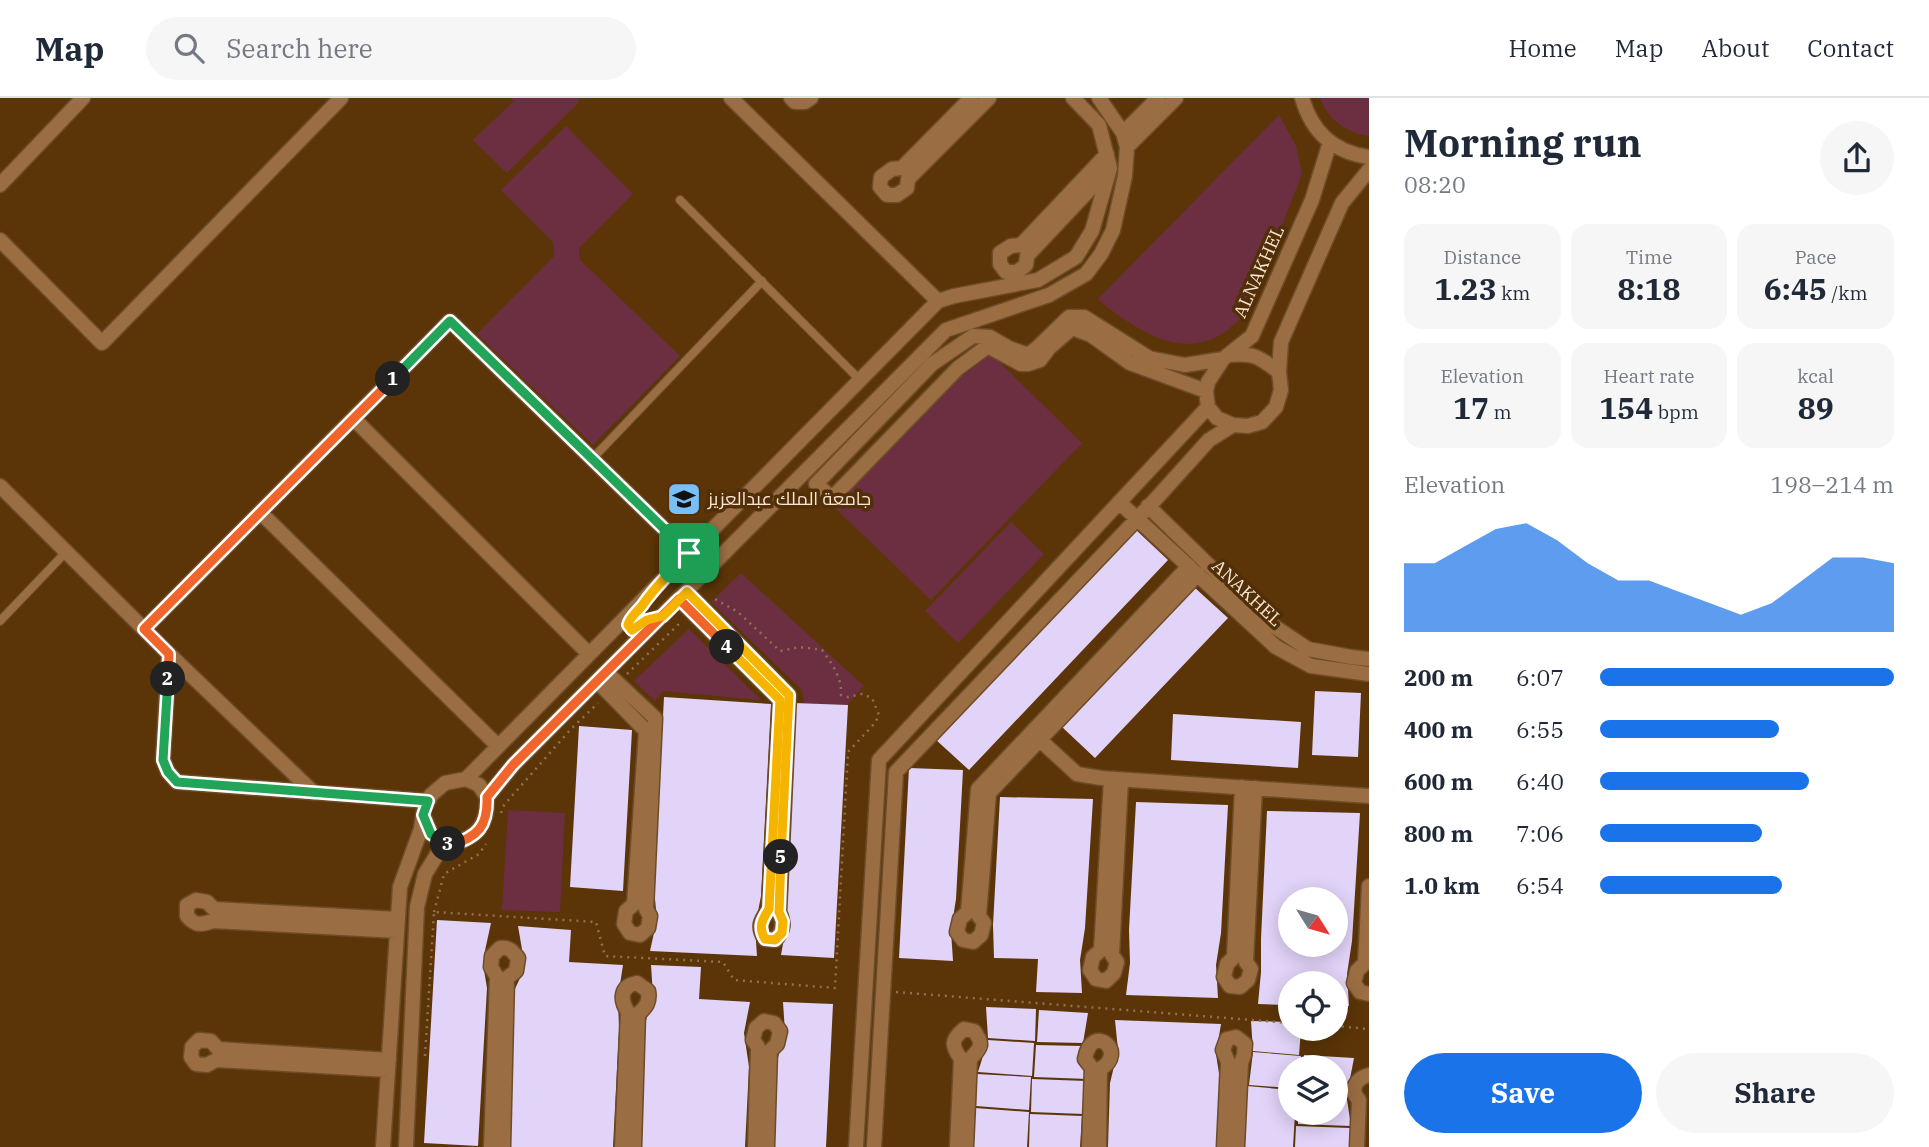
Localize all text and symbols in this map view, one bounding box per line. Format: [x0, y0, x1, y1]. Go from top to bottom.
search box [146, 17, 636, 80]
text: Map [35, 27, 104, 70]
icon: search [170, 29, 208, 67]
text: Search here [226, 31, 373, 65]
text: Home [1509, 32, 1577, 64]
text: Map [1615, 32, 1663, 64]
text: About [1701, 32, 1769, 64]
text: Contact [1807, 32, 1894, 64]
text: Morning run [1404, 118, 1642, 167]
button: share [1820, 121, 1894, 195]
text: 08:20 [1404, 169, 1466, 199]
street label: ALNAKHEL [1228, 222, 1289, 321]
text: Distance [1444, 245, 1521, 269]
text: Time [1626, 245, 1672, 269]
text: Pace [1795, 245, 1837, 269]
text: 1.23 [1434, 269, 1497, 308]
text: 8:18 [1617, 269, 1681, 308]
text: 6:45 [1764, 269, 1827, 308]
text: km [1497, 281, 1530, 305]
text: /km [1827, 281, 1868, 305]
pin: 1 [376, 362, 410, 396]
text: Elevation [1440, 364, 1524, 388]
text: Heart rate [1604, 364, 1694, 388]
text: kcal [1797, 364, 1834, 388]
text: 1 [387, 366, 398, 390]
text: 17 [1453, 388, 1489, 427]
text: 154 [1599, 388, 1653, 427]
text: 89 [1798, 388, 1834, 427]
text: m [1489, 400, 1512, 424]
text: bpm [1653, 400, 1699, 424]
text: Elevation [1404, 469, 1505, 499]
text: 198–214 m [1770, 469, 1894, 499]
school or university icon: جامعة الملك عبدالعزيز [665, 480, 703, 518]
place label: جامعة الملك عبدالعزيز [707, 487, 871, 510]
pin [659, 523, 719, 583]
icon: arrive [670, 534, 708, 572]
street label: ANAKHEL [1207, 554, 1287, 631]
pin: 4 [710, 630, 744, 664]
text: 4 [721, 634, 732, 658]
pin: 2 [150, 662, 186, 696]
text: 200 m [1404, 662, 1473, 692]
text: 6:07 [1516, 662, 1564, 692]
text: 2 [162, 666, 173, 690]
text: 400 m [1404, 714, 1473, 744]
text: 6:55 [1516, 714, 1564, 744]
text: 600 m [1404, 766, 1473, 796]
text: 6:40 [1516, 766, 1564, 796]
text: 800 m [1404, 818, 1473, 848]
text: 7:06 [1516, 818, 1564, 848]
pin: 3 [430, 826, 466, 862]
text: 3 [442, 831, 453, 855]
pin: 5 [764, 840, 798, 874]
text: 5 [775, 844, 786, 868]
text: 1.0 km [1404, 870, 1480, 900]
text: 6:54 [1516, 870, 1564, 900]
north arrow [1278, 887, 1348, 957]
map controls [1278, 887, 1348, 1125]
button: locate [1278, 971, 1348, 1041]
button: Save [1404, 1053, 1642, 1133]
button: Share [1656, 1053, 1894, 1133]
button: layers [1278, 1055, 1348, 1125]

